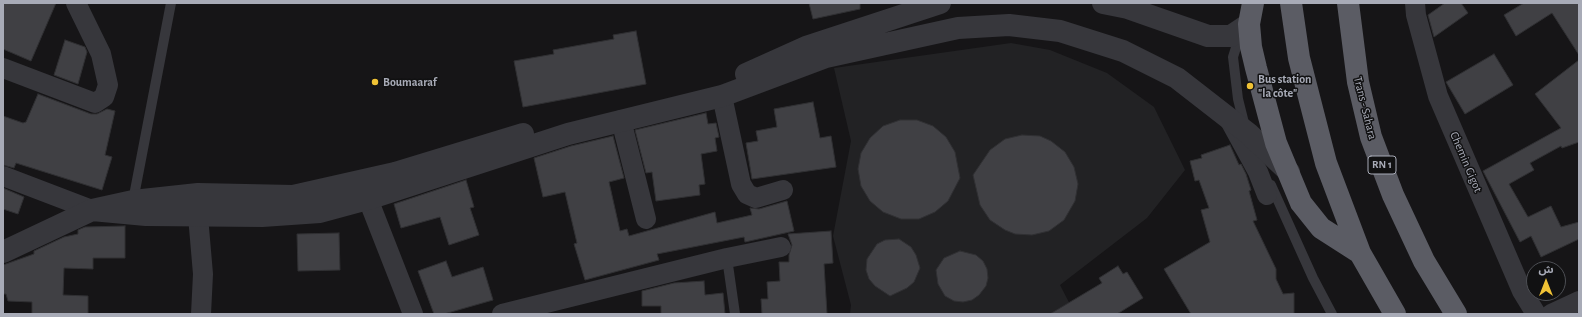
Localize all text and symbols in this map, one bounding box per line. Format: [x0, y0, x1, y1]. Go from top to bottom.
place label: Bus station "la côte" [1258, 72, 1311, 100]
place label: Boumaaraf [383, 75, 437, 89]
street label: Trans - Sahara [1350, 75, 1380, 141]
marker: Boumaaraf [370, 77, 380, 87]
marker: Bus station "la côte" [1245, 81, 1255, 91]
street label: Chemin Gigot [1447, 130, 1485, 194]
road number: RN 1 [1368, 156, 1396, 174]
north arrow [1526, 261, 1566, 301]
text: ش [1538, 264, 1554, 275]

